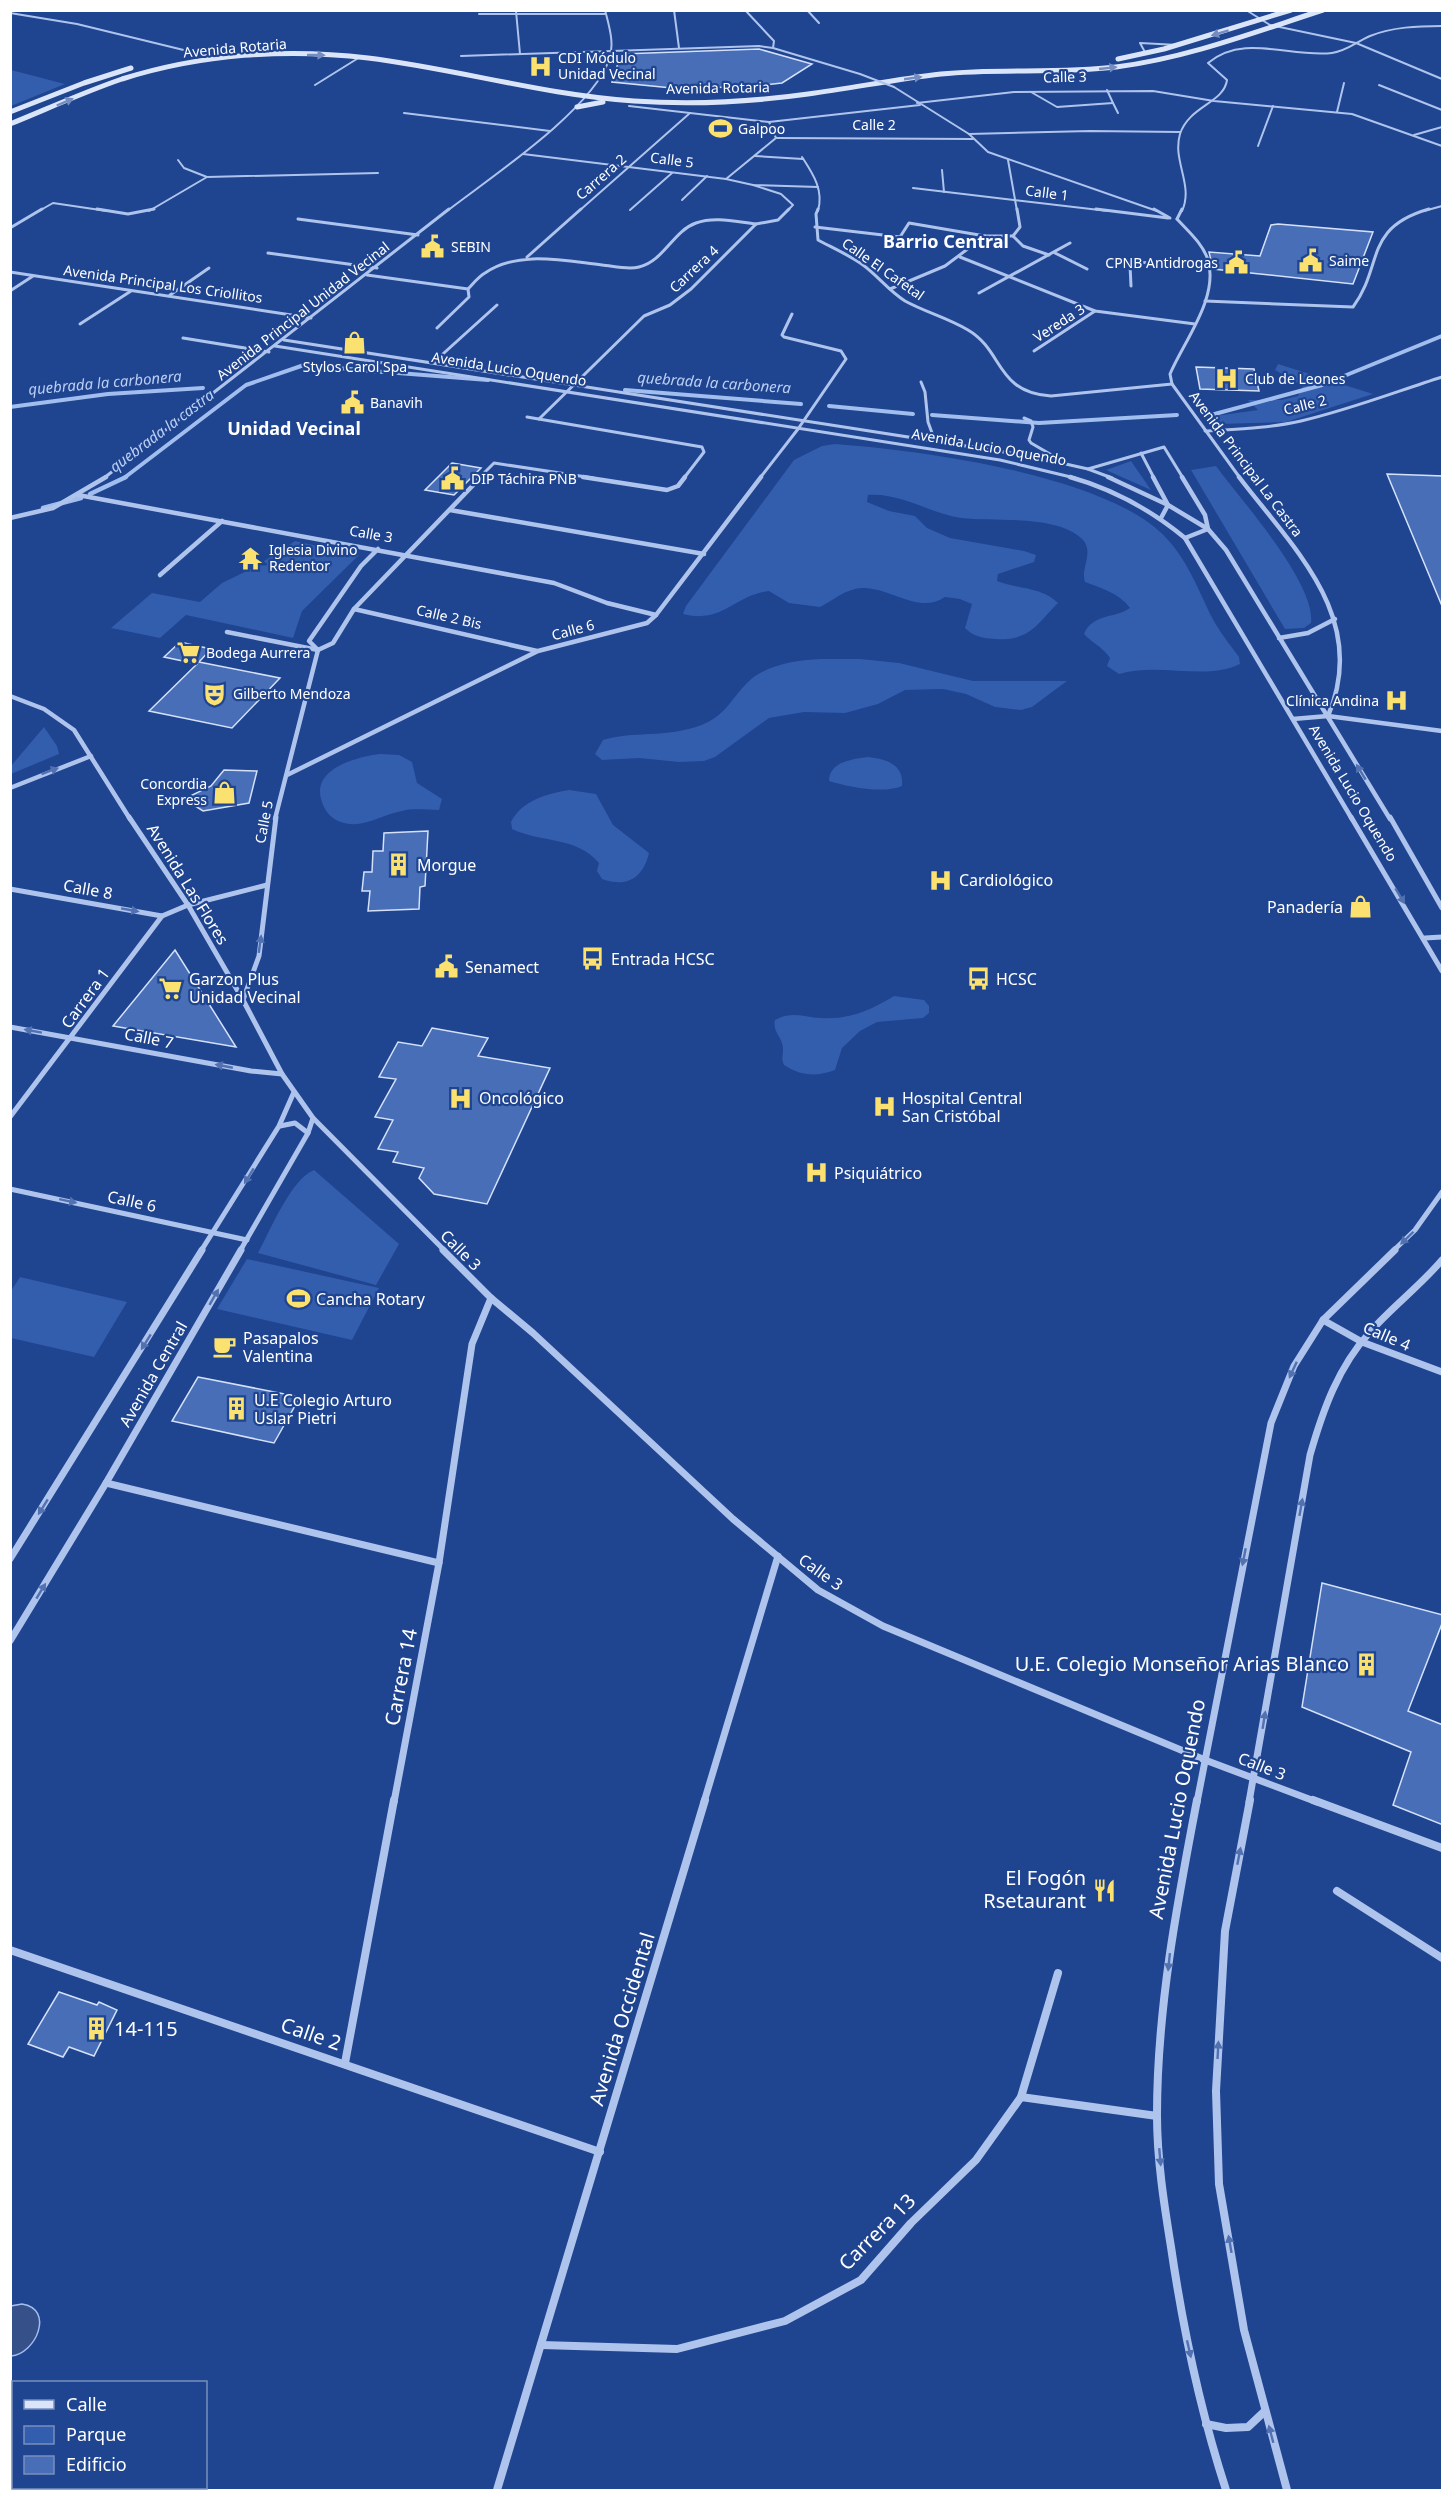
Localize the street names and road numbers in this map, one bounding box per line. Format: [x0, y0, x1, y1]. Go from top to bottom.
street label: Avenida Rotaria [182, 34, 287, 61]
street label: Calle 3 [1043, 67, 1087, 86]
street label: Avenida Rotaria [666, 77, 770, 98]
street label: Calle 2 [852, 115, 896, 134]
street label: Calle 5 [649, 147, 695, 172]
street label: Carrera 2 [571, 149, 630, 204]
street label: Calle 1 [1024, 180, 1070, 205]
street label: Calle El Cafetal [838, 233, 928, 304]
street label: Avenida Principal Unidad Vecinal [212, 237, 393, 384]
street label: Carrera 4 [665, 241, 722, 296]
street label: Avenida Principal Los Criollitos [62, 260, 264, 307]
street label: Vereda 3 [1029, 299, 1088, 346]
street label: Avenida Lucio Oquendo [430, 347, 588, 390]
street label: Avenida Principal La Castra [1185, 387, 1307, 540]
street label: Calle 2 [1281, 390, 1328, 419]
street label: Avenida Lucio Oquendo [910, 424, 1068, 469]
street label: Calle 3 [348, 520, 394, 547]
street label: Calle 2 Bis [415, 600, 484, 633]
street label: Calle 6 [549, 615, 596, 644]
street label: Avenida Lucio Oquendo [1305, 721, 1402, 865]
street label: Calle 5 [250, 799, 277, 845]
street label: Avenida Las Flores [142, 819, 234, 949]
street label: Calle 8 [62, 874, 114, 904]
street label: Carrera 1 [56, 963, 114, 1033]
street label: Calle 7 [123, 1022, 175, 1054]
street label: Calle 6 [105, 1185, 159, 1217]
street label: Calle 3 [436, 1225, 486, 1275]
street label: Calle 4 [1360, 1316, 1414, 1356]
street label: Avenida Central [114, 1317, 192, 1431]
street label: Calle 3 [794, 1548, 848, 1596]
street label: Carrera 14 [378, 1625, 423, 1728]
street label: Avenida Lucio Oquendo [1142, 1697, 1211, 1921]
street label: Calle 3 [1235, 1747, 1289, 1785]
street label: Avenida Occidental [582, 1929, 661, 2109]
street label: Calle 2 [277, 2011, 345, 2056]
street label: Carrera 13 [832, 2187, 921, 2276]

